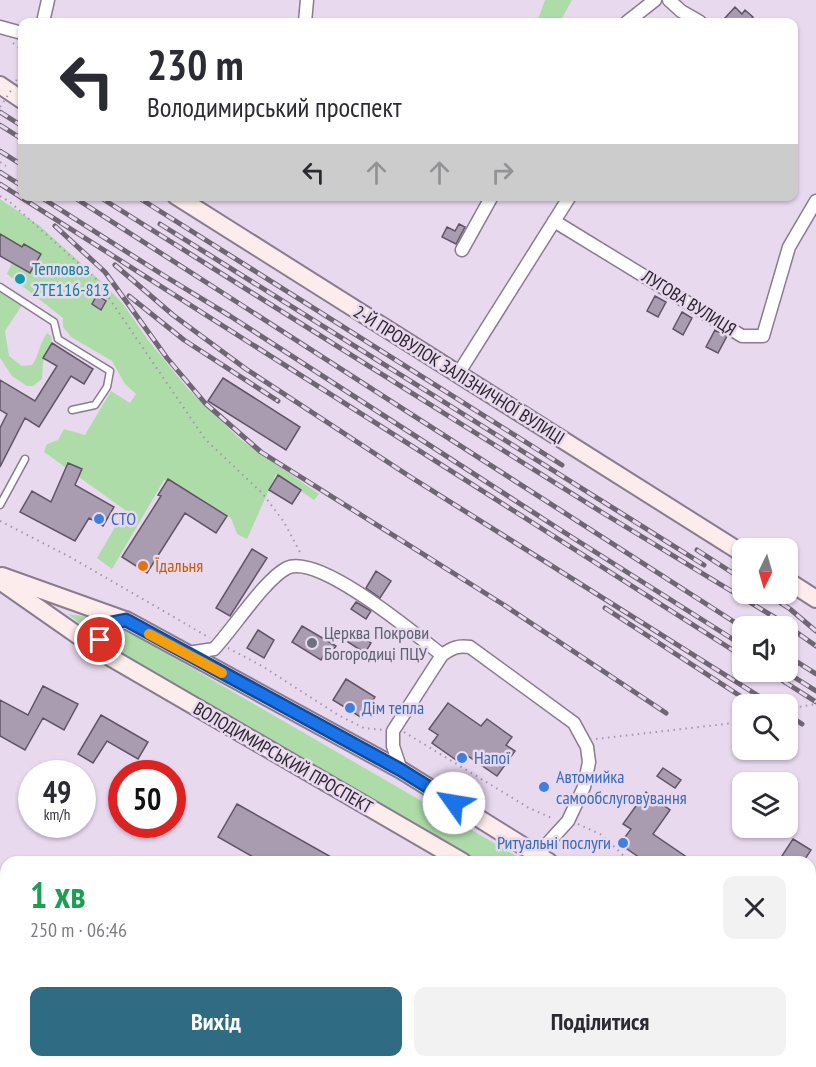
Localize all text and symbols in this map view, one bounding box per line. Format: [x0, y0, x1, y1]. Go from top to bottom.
text: 230 m [147, 37, 244, 92]
icon: left [48, 42, 126, 120]
text: Володимирський проспект [147, 90, 402, 124]
icon: left [297, 156, 330, 189]
icon: ahead [360, 156, 393, 189]
icon: ahead [423, 156, 456, 189]
icon: right [486, 156, 519, 189]
place label: Тепловоз 2ТЕ116-813 [32, 257, 110, 301]
street label: ЛУГОВА ВУЛИЦЯ [637, 264, 741, 341]
marker: Тепловоз 2ТЕ116-813 [13, 272, 27, 286]
street label: 2-Й ПРОВУЛОК ЗАЛІЗНИЧНОЇ ВУЛИЦІ [349, 300, 569, 449]
place label: СТО [111, 507, 136, 530]
marker: СТО [92, 512, 106, 526]
north arrow [732, 538, 798, 604]
map controls [732, 538, 798, 838]
place label: Їдальня [155, 554, 203, 577]
marker: Їдальня [136, 559, 150, 573]
pin [74, 614, 125, 665]
button: sound [732, 616, 798, 682]
place label: Церква Покрови Богородиці ПЦУ [324, 621, 429, 665]
icon: arrive [83, 623, 116, 656]
marker: Церква Покрови Богородиці ПЦУ [305, 636, 319, 650]
button: search [732, 694, 798, 760]
place label: Дім тепла [362, 696, 424, 719]
street label: ВОЛОДИМИРСЬКИЙ ПРОСПЕКТ [189, 697, 377, 818]
marker: Дім тепла [343, 701, 357, 715]
place label: Напої [474, 746, 511, 769]
marker: Напої [455, 751, 469, 765]
speed limit sign: 50 [108, 760, 186, 838]
place label: Автомийка самообслуговування [556, 765, 687, 809]
position arrow [422, 771, 486, 835]
text: 49 [43, 772, 71, 811]
button: layers [732, 772, 798, 838]
marker: Автомийка самообслуговування [537, 780, 551, 794]
text: km/h [44, 805, 70, 824]
place label: Ритуальні послуги [497, 831, 611, 854]
marker: Ритуальні послуги [616, 836, 630, 850]
text: 1 хв [30, 871, 85, 918]
button: close [723, 876, 786, 939]
text: 250 m · 06:46 [30, 917, 127, 943]
button: Вихід [30, 987, 402, 1056]
button: Поділитися [414, 987, 786, 1056]

